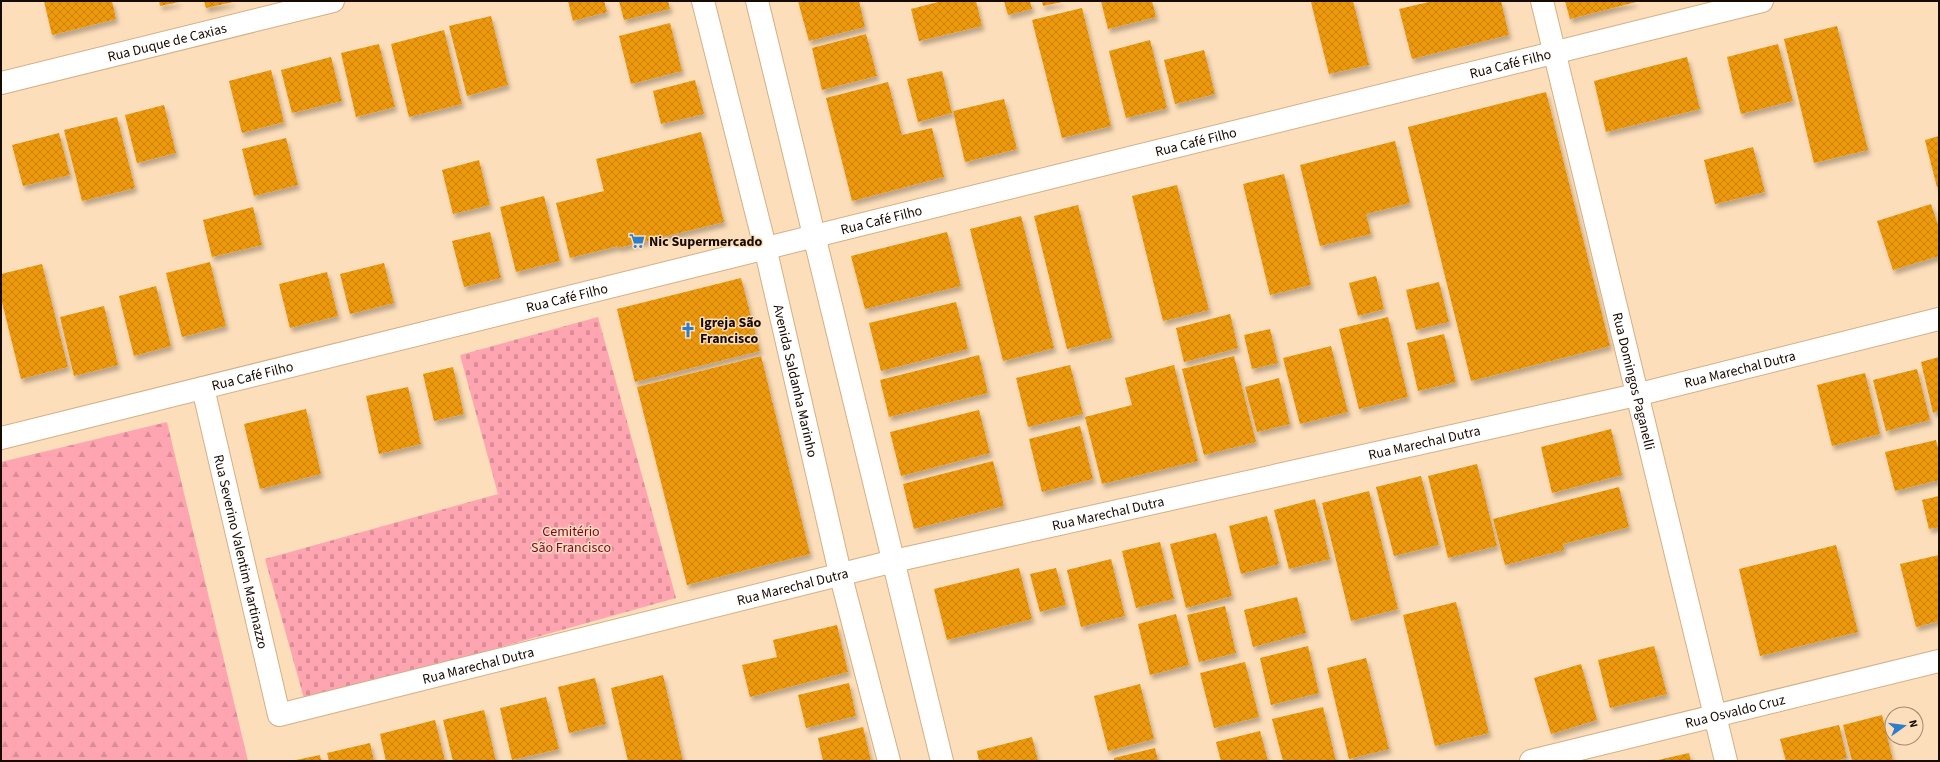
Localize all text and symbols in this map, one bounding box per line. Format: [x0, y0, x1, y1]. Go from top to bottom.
street label: Rua Duque de Caxias [106, 19, 229, 67]
street label: Rua Café Filho [1468, 45, 1553, 84]
street label: Rua Café Filho [1153, 123, 1239, 162]
street label: Rua Café Filho [839, 201, 924, 240]
supermarket icon: Nic Supermercado [628, 232, 646, 250]
place label: Nic Supermercado [649, 232, 763, 252]
street label: Rua Café Filho [524, 279, 610, 318]
street label: Avenida Saldanha Marinho [768, 303, 822, 459]
street label: Rua Domingos Paganelli [1607, 310, 1659, 452]
place label: Igreja São Francisco [700, 313, 762, 349]
church icon: Igreja São Francisco [679, 321, 697, 339]
street label: Rua Marechal Dutra [1682, 346, 1798, 394]
street label: Rua Café Filho [210, 357, 296, 396]
street label: Rua Marechal Dutra [1366, 421, 1482, 466]
street label: Rua Severino Valentim Martinazzo [208, 453, 272, 651]
street label: Rua Marechal Dutra [1050, 492, 1166, 536]
park label: Cemitério São Francisco [531, 522, 611, 558]
street label: Rua Marechal Dutra [735, 564, 851, 611]
street label: Rua Marechal Dutra [420, 643, 536, 690]
street label: Rua Osvaldo Cruz [1683, 690, 1787, 734]
north arrow [1884, 706, 1924, 746]
text: N [1905, 718, 1921, 729]

